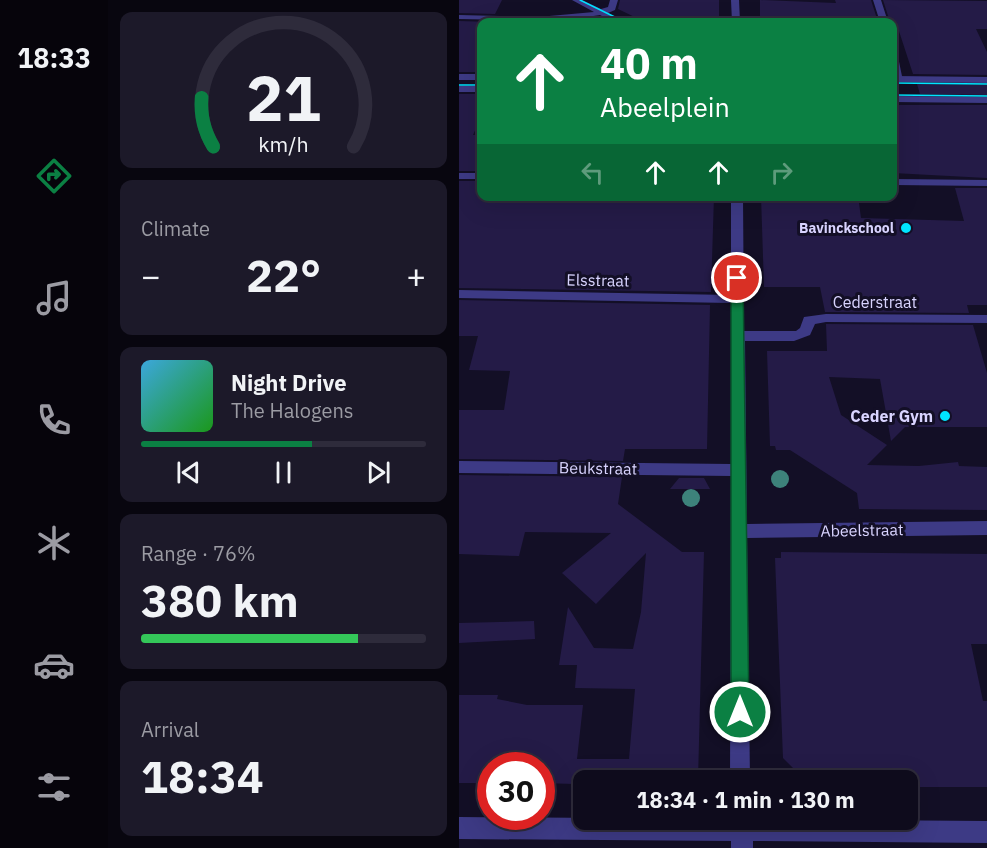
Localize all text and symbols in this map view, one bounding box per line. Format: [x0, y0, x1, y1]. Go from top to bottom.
text: 40 m [600, 36, 698, 91]
text: 18:33 [17, 40, 91, 75]
icon: ahead [501, 42, 579, 120]
text: 21 [246, 57, 321, 138]
text: Abeelplein [600, 89, 730, 124]
text: km/h [258, 130, 309, 158]
icon: directions [33, 155, 75, 197]
icon: left [576, 156, 609, 189]
icon: ahead [639, 156, 672, 189]
icon: ahead [702, 156, 735, 189]
icon: right [765, 156, 798, 189]
text: Climate [141, 215, 210, 242]
place label: Bavinckschool [799, 219, 894, 237]
marker: Bavinckschool [899, 221, 913, 235]
text: 22° [246, 246, 321, 304]
pin [711, 252, 762, 303]
text: − [141, 254, 161, 297]
text: + [406, 254, 426, 297]
icon: arrive [720, 261, 753, 294]
street label: Elsstraat [566, 269, 630, 291]
icon: music [33, 277, 75, 319]
street label: Cederstraat [833, 292, 917, 312]
text: Night Drive [231, 368, 347, 397]
text: The Halogens [231, 397, 353, 424]
icon: phone [33, 399, 75, 441]
place label: Ceder Gym [850, 406, 933, 426]
marker: Ceder Gym [938, 409, 952, 423]
icon: previous [172, 456, 205, 489]
icon: pause [267, 456, 300, 489]
icon: next [362, 456, 395, 489]
street label: Beukstraat [559, 457, 637, 479]
street label: Abeelstraat [820, 519, 904, 541]
icon: climate [33, 522, 75, 564]
text: Range · 76% [141, 540, 256, 567]
text: 380 km [141, 571, 299, 629]
icon: car [33, 644, 75, 686]
position arrow [708, 680, 772, 744]
text: Arrival [141, 716, 199, 743]
text: 18:34 [141, 747, 264, 805]
speed limit sign: 30 [477, 752, 555, 830]
icon: filters [33, 766, 75, 808]
text: 18:34 · 1 min · 130 m [636, 785, 855, 814]

